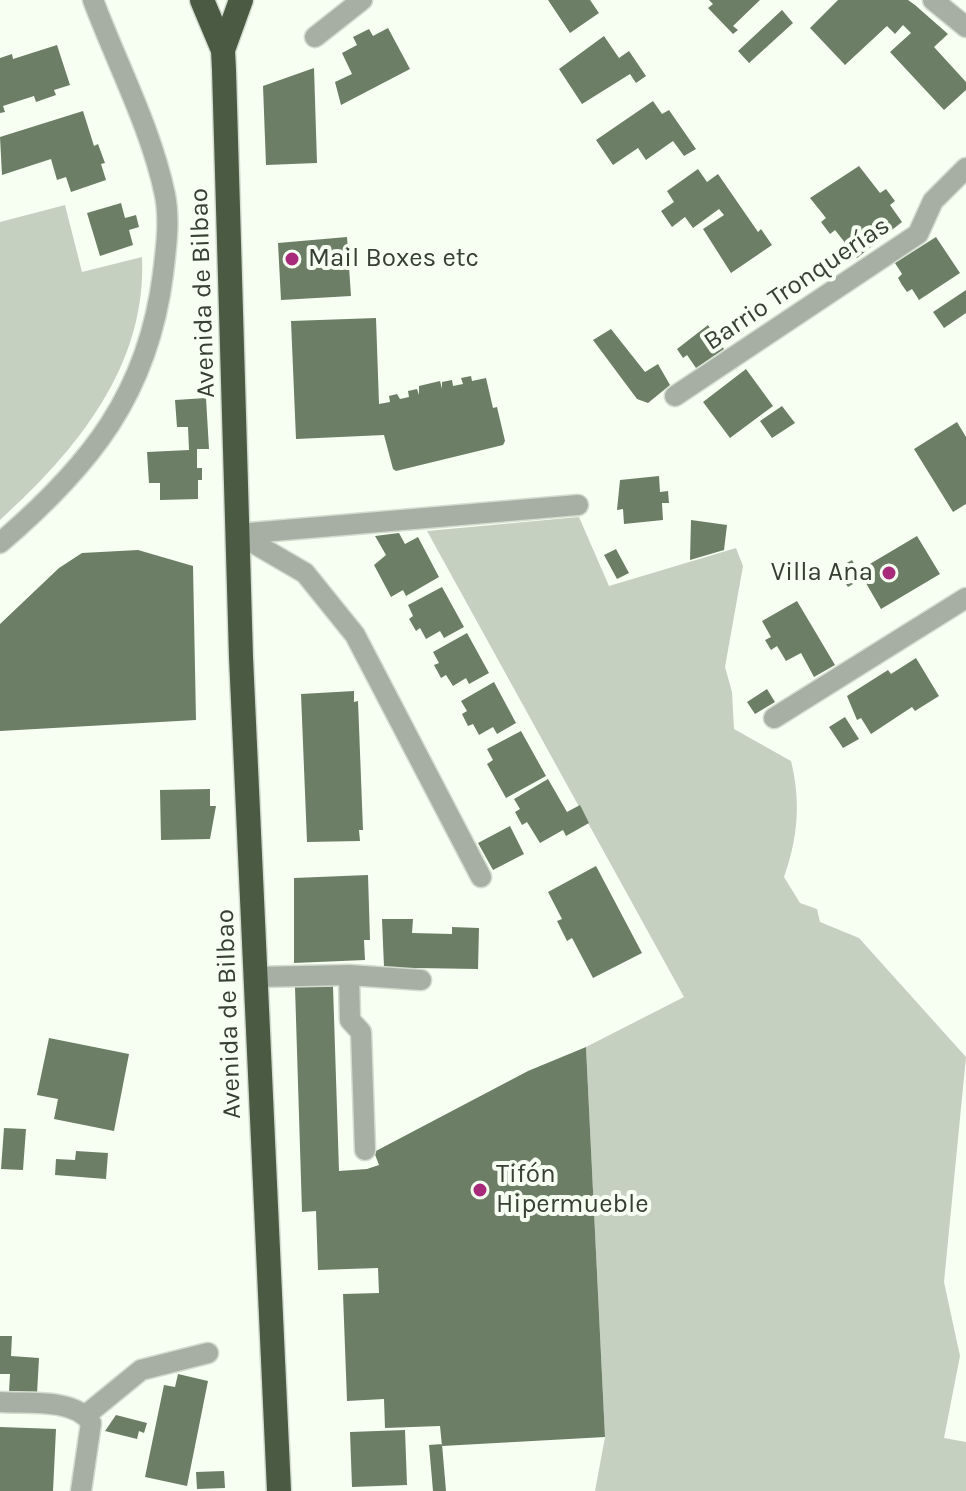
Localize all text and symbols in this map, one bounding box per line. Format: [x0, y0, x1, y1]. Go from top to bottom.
street label: Avenida de Bilbao [184, 187, 222, 399]
street label: Barrio Tronquerías [698, 210, 896, 358]
place label: Mail Boxes etc [308, 243, 479, 275]
marker: Mail Boxes etc [283, 250, 301, 268]
place label: Villa Ana [771, 557, 873, 589]
marker: Villa Ana [880, 564, 898, 582]
street label: Avenida de Bilbao [210, 908, 248, 1120]
place label: Tifón Hipermueble [496, 1159, 649, 1220]
marker: Tifón Hipermueble [471, 1181, 489, 1199]

